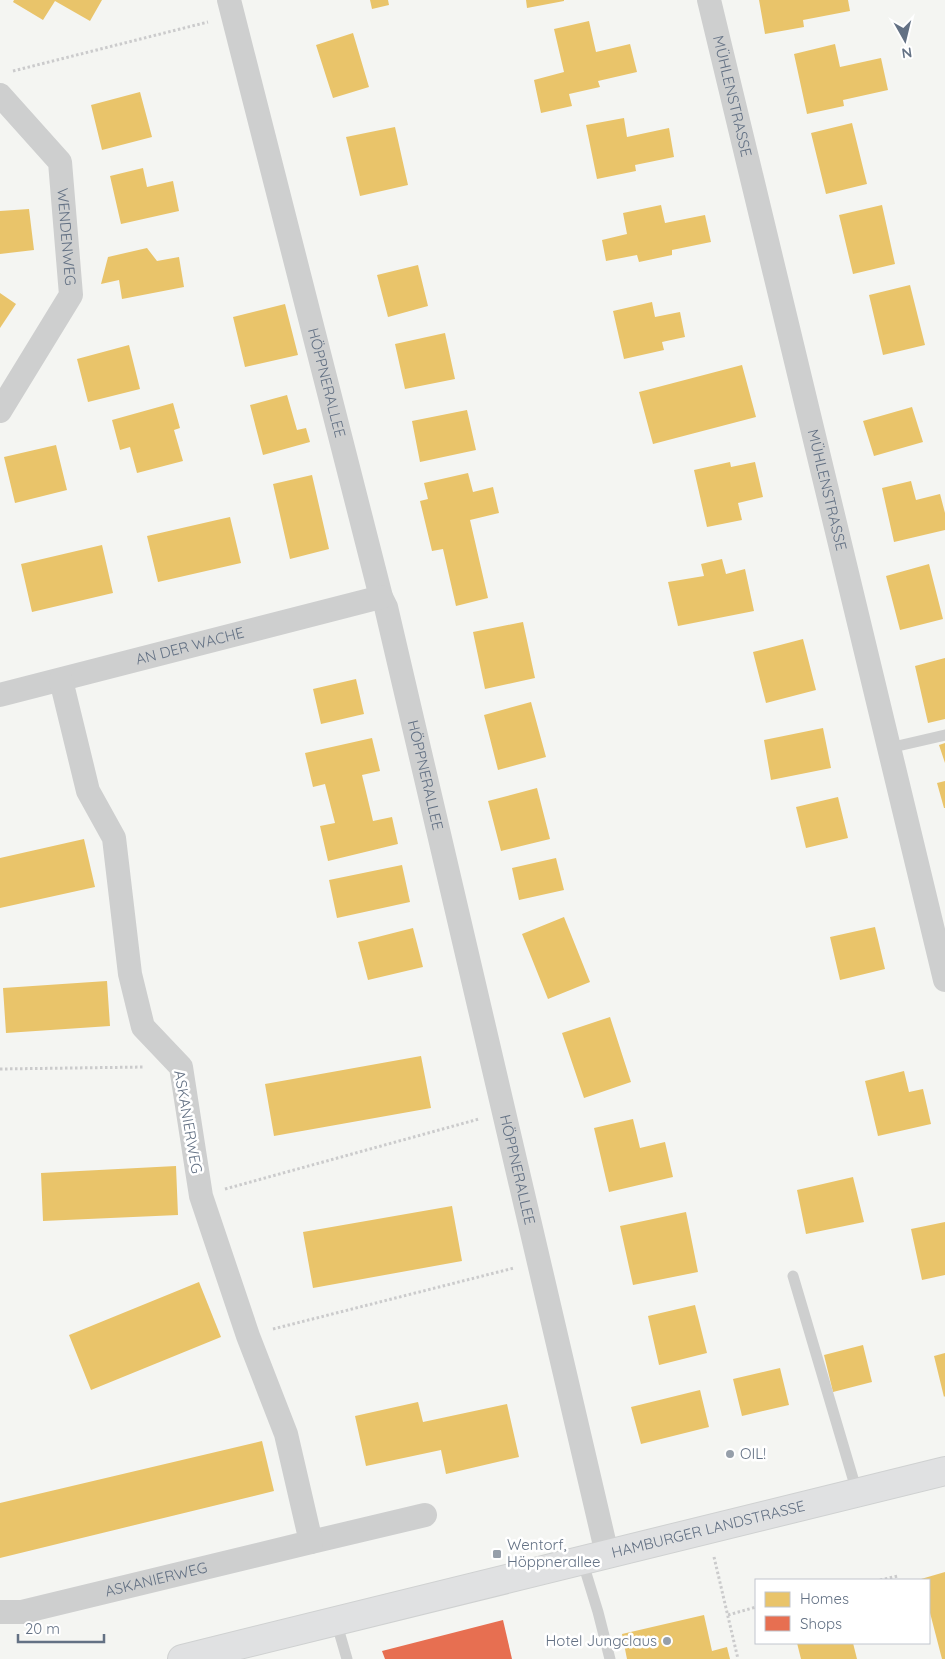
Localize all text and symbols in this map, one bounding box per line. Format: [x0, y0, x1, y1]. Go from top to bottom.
north arrow [880, 15, 930, 65]
street label: MÜHLENSTRASSE [709, 34, 756, 159]
text: N [900, 43, 913, 63]
street label: WENDENWEG [53, 187, 80, 286]
street label: HÖPPNERALLEE [304, 326, 350, 440]
street label: MÜHLENSTRASSE [804, 427, 851, 552]
street label: AN DER WACHE [133, 623, 246, 669]
street label: HÖPPNERALLEE [404, 718, 448, 832]
street label: ASKANIERWEG [170, 1069, 207, 1175]
street label: HÖPPNERALLEE [496, 1113, 540, 1226]
place label: OIL! [740, 1444, 766, 1463]
marker: OIL! [724, 1448, 736, 1460]
street label: HAMBURGER LANDSTRASSE [609, 1496, 807, 1562]
place label: Wentorf, Höppnerallee [507, 1535, 601, 1571]
marker: Wentorf, Höppnerallee [491, 1548, 503, 1560]
street label: ASKANIERWEG [103, 1557, 209, 1601]
legend [755, 1579, 930, 1644]
text: Homes [800, 1589, 849, 1608]
scale bar [18, 1612, 104, 1644]
text: Shops [800, 1614, 842, 1633]
text: 20 m [25, 1619, 60, 1638]
place label: Hotel Jungclaus [546, 1631, 657, 1650]
marker: Hotel Jungclaus [661, 1635, 673, 1647]

